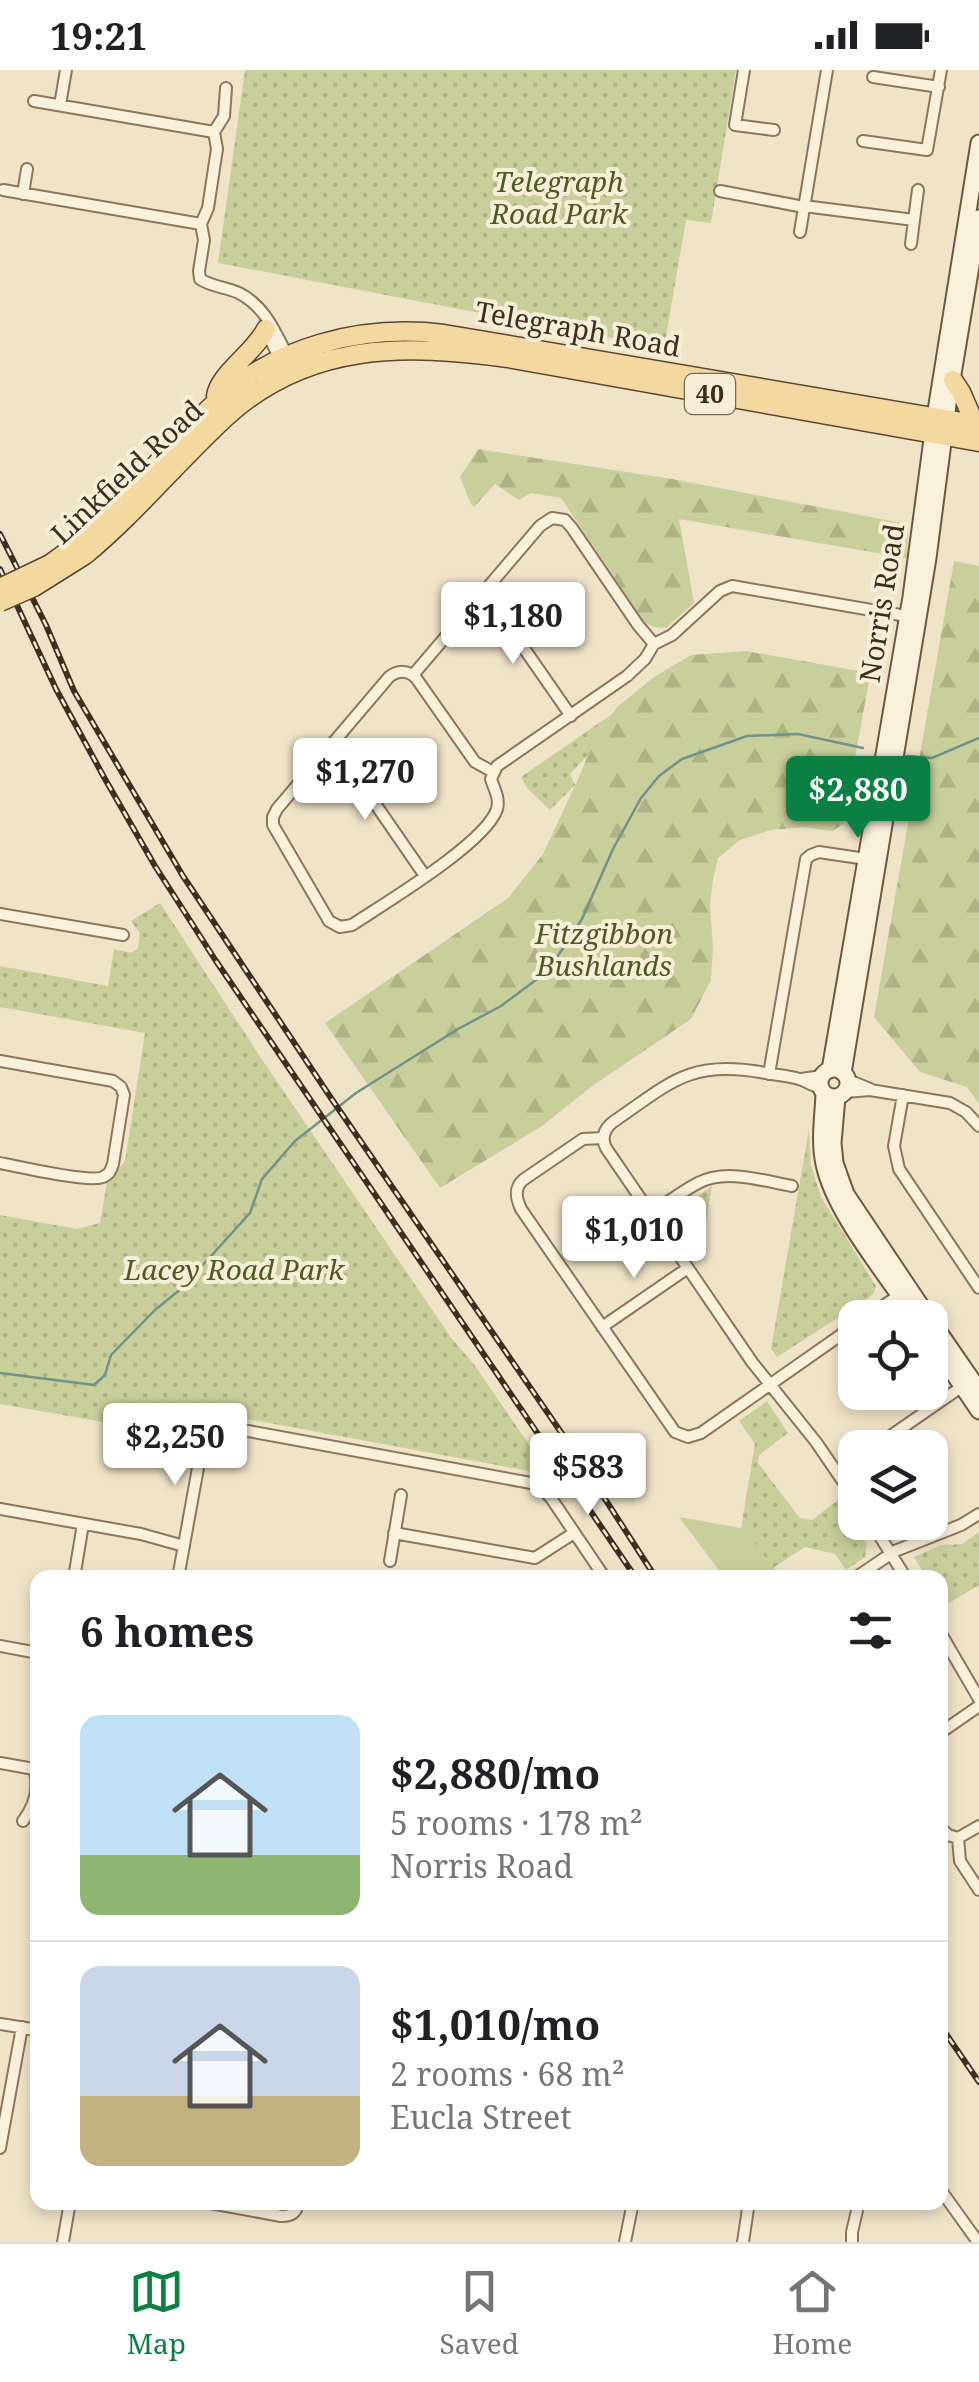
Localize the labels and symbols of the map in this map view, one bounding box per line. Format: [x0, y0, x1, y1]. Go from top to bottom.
park label: Telegraph Road Park [490, 162, 629, 232]
street label: Telegraph Road [473, 291, 684, 365]
road number: 40 [685, 374, 735, 414]
street label: Linkfield Road [42, 391, 211, 552]
street label: Norris Road [850, 521, 912, 685]
pin: $1,180 [432, 582, 594, 667]
pin: $1,270 [284, 738, 446, 823]
pin: $2,880 [777, 756, 939, 841]
park label: Fitzgibbon Bushlands [534, 914, 673, 984]
pin: $1,010 [553, 1196, 715, 1281]
park label: Lacey Road Park [123, 1250, 345, 1288]
pin: $2,250 [94, 1403, 256, 1488]
pin: $583 [529, 1433, 647, 1518]

